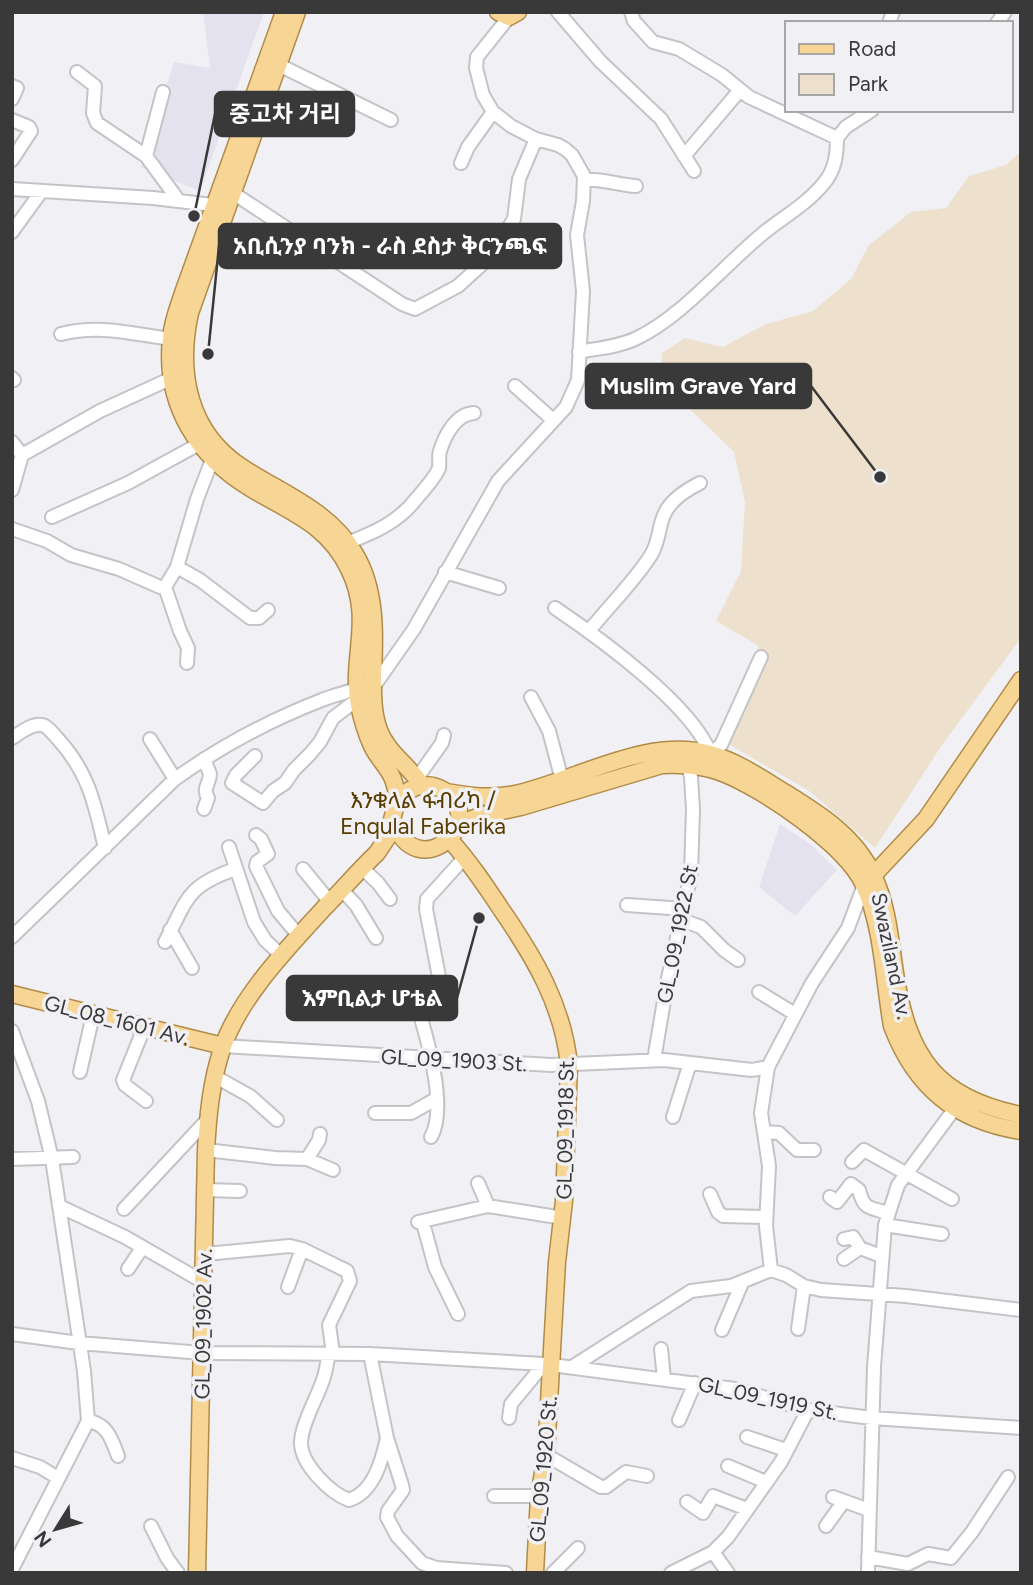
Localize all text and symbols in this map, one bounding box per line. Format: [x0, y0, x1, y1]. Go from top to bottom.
legend [785, 21, 1012, 112]
text: Road [848, 36, 896, 61]
text: Park [848, 71, 889, 96]
callout: 중고차 거리 [215, 92, 354, 136]
text: 중고차 거리 [229, 100, 341, 128]
callout: አቢሲንያ ባንክ - ራስ ደስታ ቅርንጫፍ [219, 224, 561, 268]
text: አቢሲንያ ባንክ - ራስ ደስታ ቅርንጫፍ [233, 232, 547, 260]
callout: Muslim Grave Yard [586, 364, 811, 408]
text: Muslim Grave Yard [600, 372, 796, 400]
district label: እንቁላል ፋብሪካ / Enqulal Faberika [340, 786, 506, 840]
street label: GL_09_1922 St [651, 863, 703, 1005]
street label: Swaziland Av. [866, 890, 918, 1022]
callout: እምቢልታ ሆቴል [287, 976, 457, 1020]
text: እምቢልታ ሆቴል [301, 984, 443, 1012]
street label: GL_08_1601 Av. [42, 990, 192, 1050]
street label: GL_09_1903 St. [380, 1044, 528, 1076]
street label: GL_09_1918 St. [551, 1056, 579, 1200]
street label: GL_09_1902 Av. [189, 1248, 217, 1400]
street label: GL_09_1919 St. [696, 1371, 840, 1425]
street label: GL_09_1920 St. [524, 1395, 562, 1543]
north arrow [21, 1494, 91, 1564]
text: N [29, 1526, 56, 1552]

